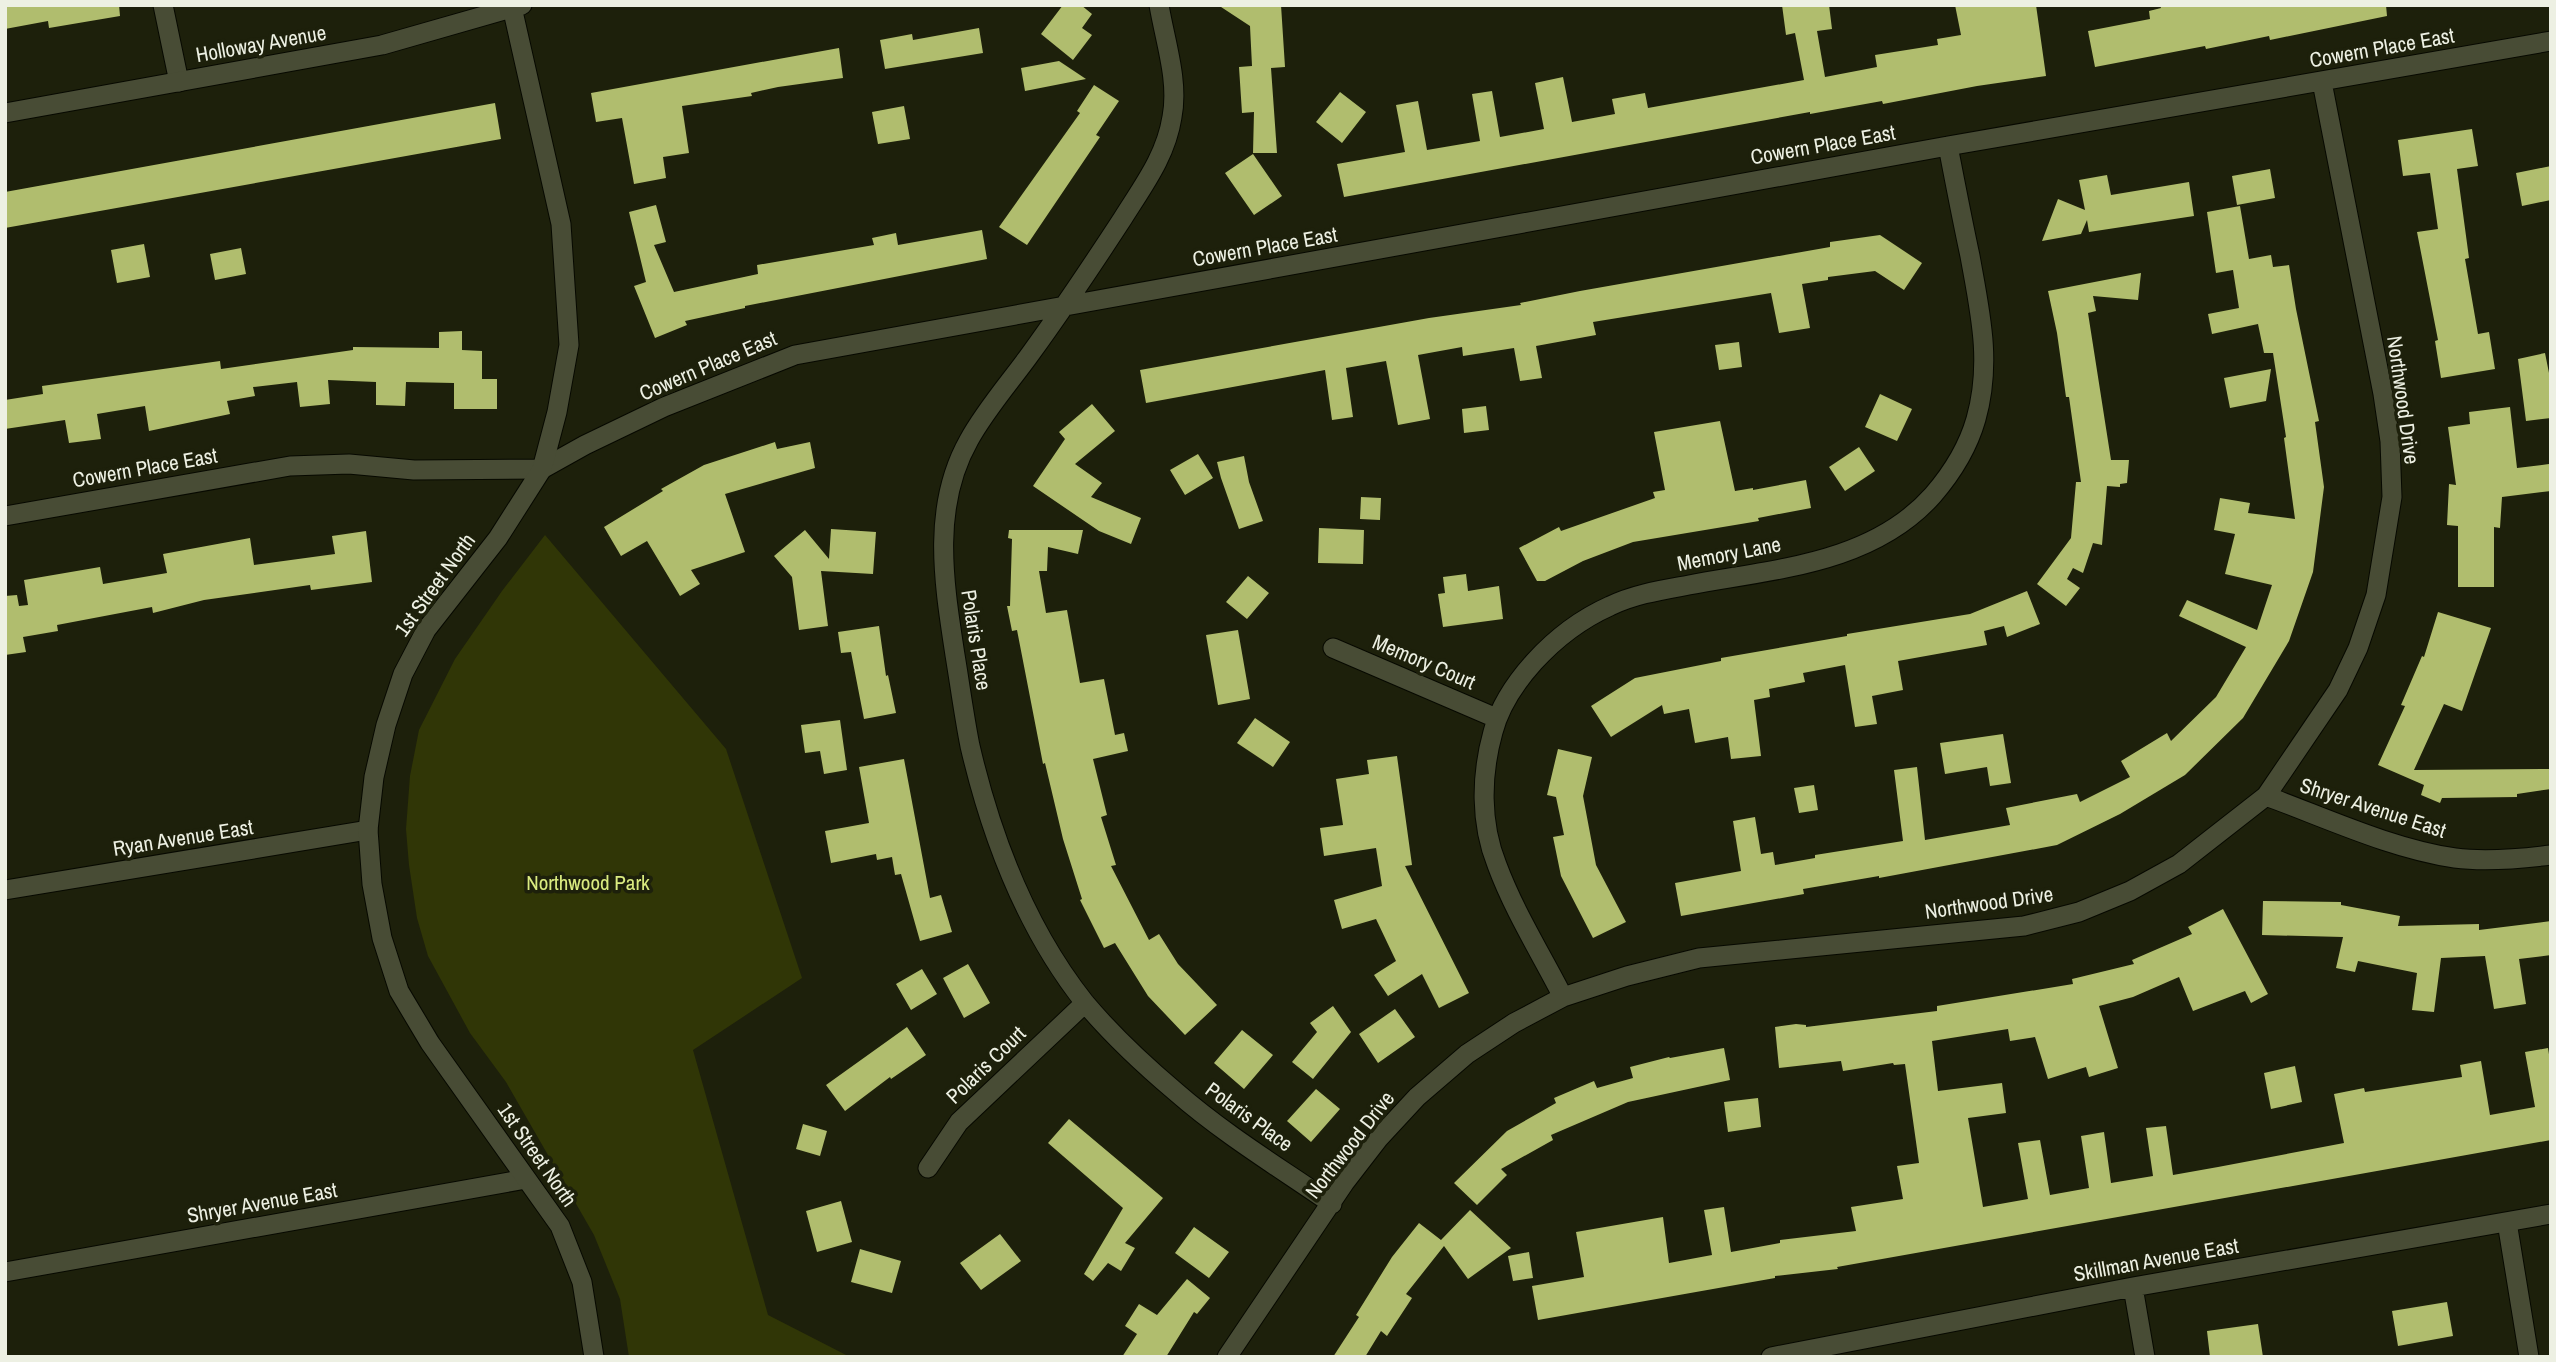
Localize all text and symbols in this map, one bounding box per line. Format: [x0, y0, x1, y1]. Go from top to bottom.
street label: Holloway Avenue [193, 18, 328, 69]
street label: Cowern Place East [2307, 20, 2457, 75]
street label: Cowern Place East [1748, 117, 1898, 172]
street label: Cowern Place East [1190, 219, 1340, 274]
street label: Cowern Place East [635, 324, 781, 407]
street label: Northwood Drive [2380, 334, 2427, 466]
street label: Cowern Place East [70, 440, 220, 495]
street label: 1st Street North [387, 527, 482, 642]
street label: Memory Lane [1674, 529, 1783, 578]
street label: Polaris Place [954, 588, 999, 692]
street label: Memory Court [1368, 627, 1480, 696]
street label: Shryer Avenue East [2296, 770, 2450, 845]
street label: Ryan Avenue East [111, 812, 255, 863]
park label: Northwood Park [526, 868, 650, 897]
street label: Northwood Drive [1923, 879, 2055, 926]
street label: Polaris Court [939, 1019, 1032, 1110]
street label: Polaris Place [1200, 1075, 1299, 1158]
street label: Northwood Drive [1298, 1085, 1401, 1205]
street label: 1st Street North [491, 1097, 584, 1212]
street label: Shryer Avenue East [185, 1175, 339, 1230]
street label: Skillman Avenue East [2071, 1231, 2241, 1288]

